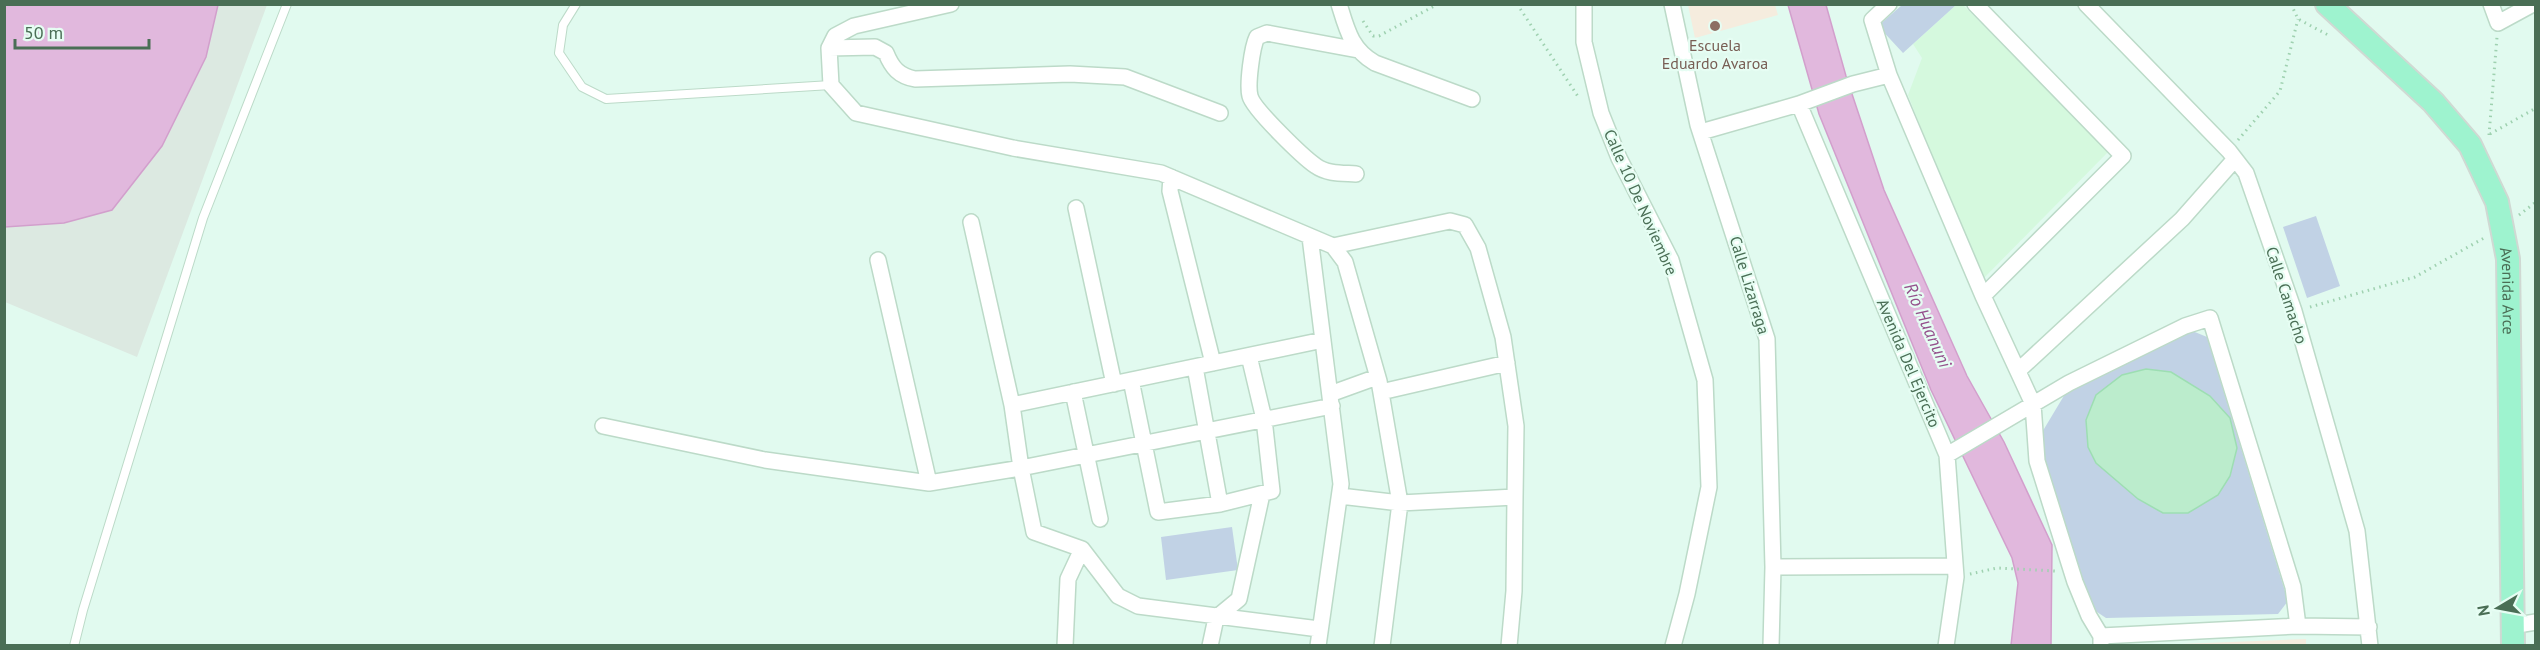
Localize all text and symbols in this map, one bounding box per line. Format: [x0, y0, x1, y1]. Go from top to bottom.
scale bar [15, 12, 148, 50]
marker: Escuela Eduardo Avaroa [1708, 19, 1722, 33]
text: 50 m [24, 21, 63, 44]
place label: Escuela Eduardo Avaroa [1662, 35, 1768, 73]
street label: Calle 10 De Noviembre [1600, 126, 1682, 278]
street label: Calle Lizarraga [1726, 234, 1774, 336]
street label: Calle Camacho [2262, 244, 2312, 346]
street label: Avenida Arce [2496, 245, 2519, 335]
water label: Río Huanuni [1899, 279, 1957, 372]
street label: Avenida Del Ejercito [1873, 296, 1945, 430]
north arrow [2468, 578, 2528, 638]
text: N [2472, 604, 2494, 618]

